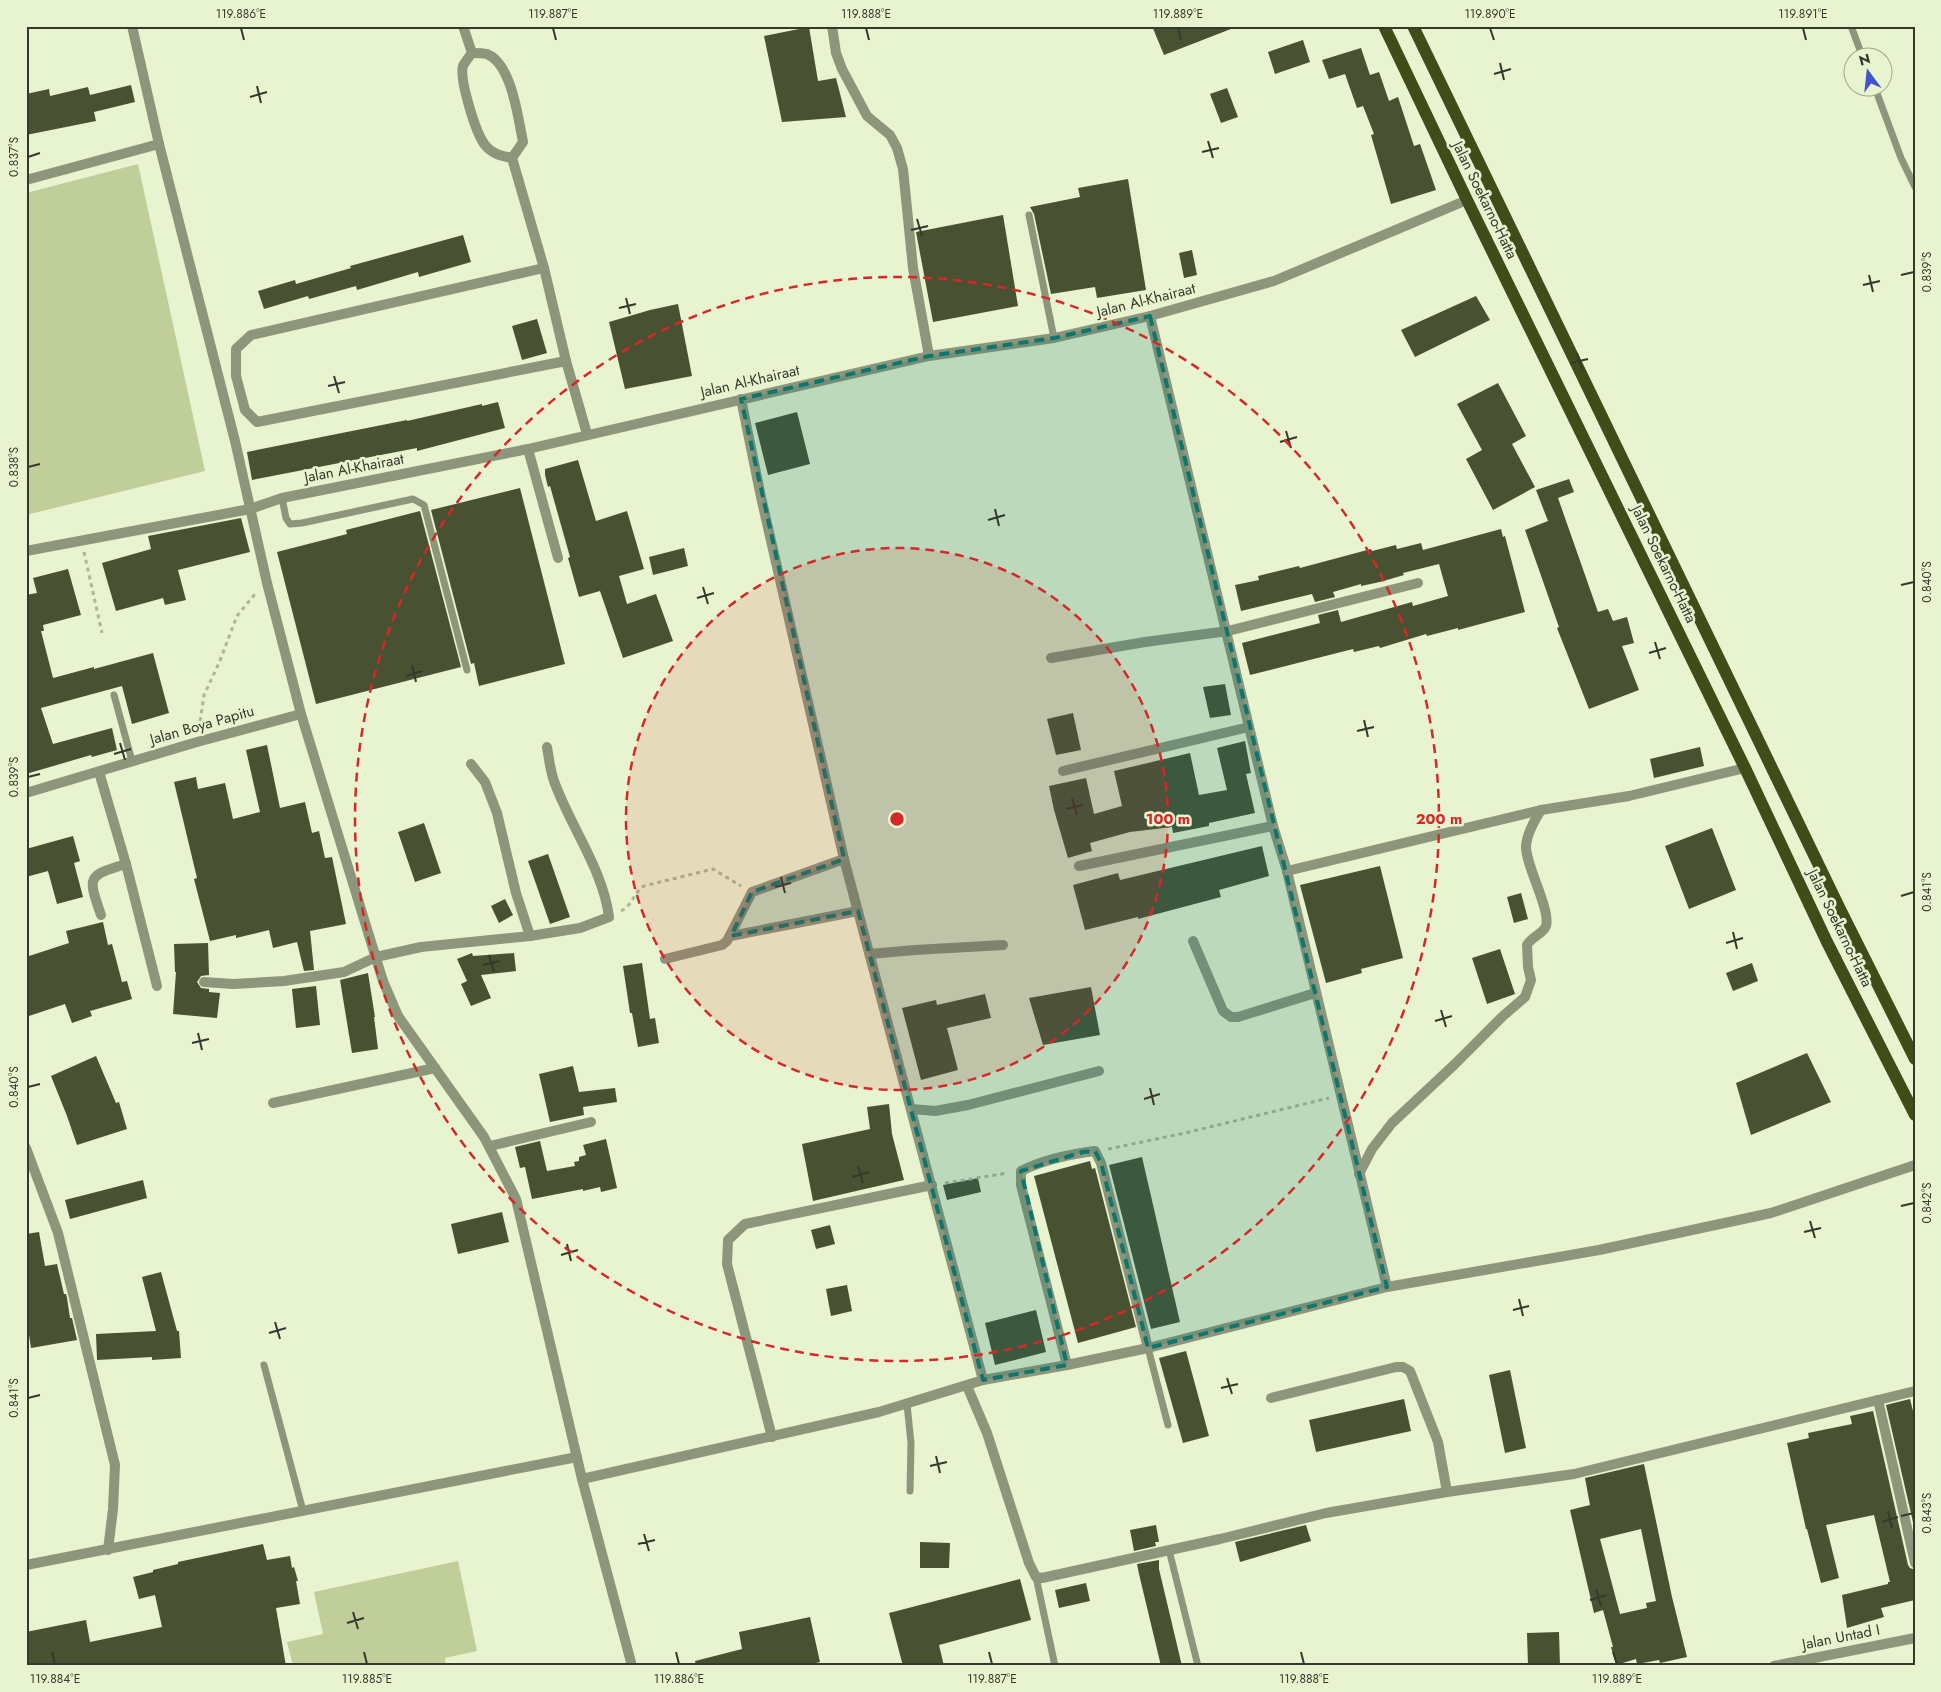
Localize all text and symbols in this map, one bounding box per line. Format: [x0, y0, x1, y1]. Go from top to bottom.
text: 119.886°E [216, 5, 266, 23]
text: 119.887°E [528, 5, 578, 23]
text: 119.888°E [841, 5, 891, 23]
text: 119.889°E [1153, 5, 1203, 23]
text: 119.890°E [1464, 5, 1516, 23]
text: 119.891°E [1778, 5, 1828, 23]
north arrow [1844, 48, 1894, 98]
text: N [1857, 48, 1873, 71]
street label: Jalan Soekarno-Hatta [1446, 136, 1523, 263]
text: 0.837°S [5, 137, 23, 177]
text: 0.839°S [1918, 251, 1936, 292]
street label: Jalan Al-Khairaat [1092, 277, 1198, 323]
street label: Jalan Al-Khairaat [696, 359, 802, 404]
text: 0.838°S [5, 446, 23, 487]
street label: Jalan Al-Khairaat [300, 447, 406, 489]
street label: Jalan Soekarno-Hatta [1625, 500, 1702, 627]
text: 0.840°S [1918, 561, 1936, 603]
street label: Jalan Boya Papitu [145, 700, 257, 751]
text: 0.839°S [5, 756, 23, 797]
text: 100 m [1146, 808, 1190, 830]
text: 200 m [1416, 808, 1462, 830]
centre of rings [888, 810, 906, 828]
street label: Jalan Soekarno-Hatta [1801, 864, 1878, 991]
text: 0.841°S [1918, 872, 1936, 912]
text: 0.840°S [5, 1066, 23, 1108]
text: 0.842°S [1918, 1182, 1936, 1224]
text: 0.841°S [5, 1378, 23, 1418]
text: 0.843°S [1918, 1492, 1936, 1533]
street label: Jalan Untad I [1798, 1619, 1882, 1656]
text: 119.884°E [30, 1670, 80, 1688]
text: 119.885°E [342, 1670, 392, 1688]
text: 119.886°E [654, 1670, 704, 1688]
text: 119.887°E [967, 1670, 1017, 1688]
text: 119.888°E [1279, 1670, 1329, 1688]
text: 119.889°E [1592, 1670, 1642, 1688]

